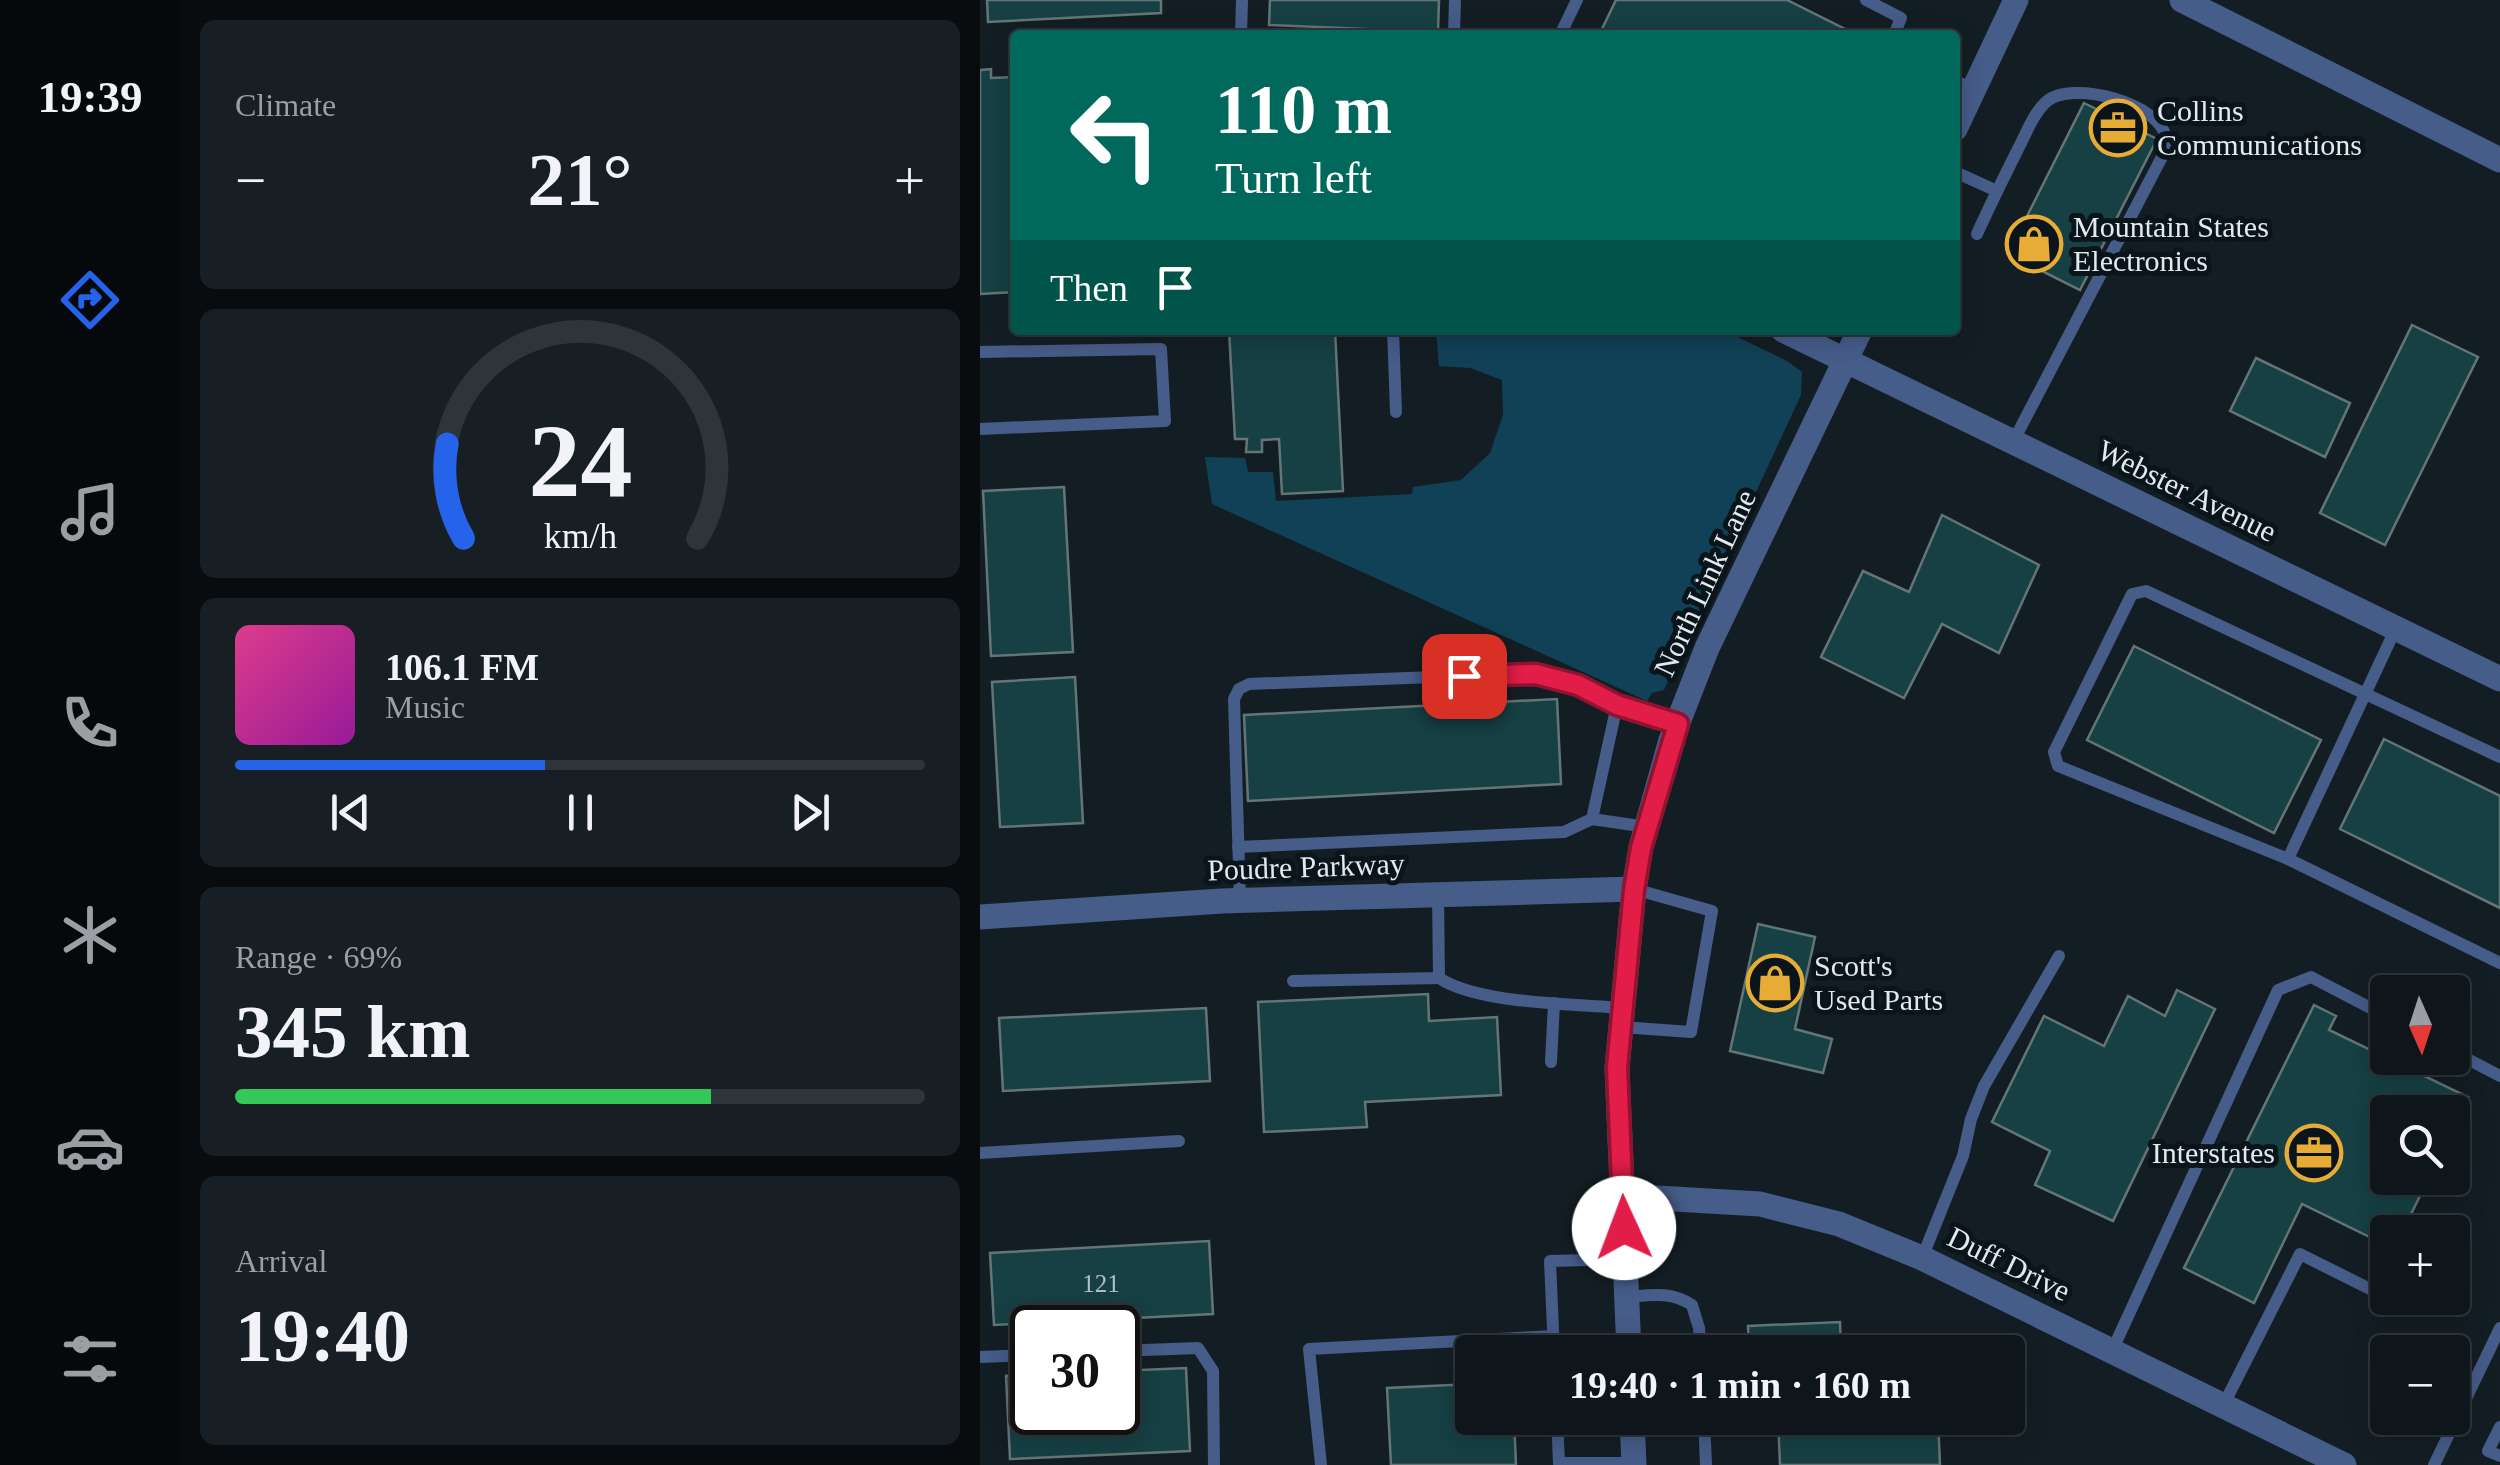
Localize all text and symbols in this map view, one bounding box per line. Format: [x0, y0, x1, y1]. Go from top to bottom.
icon: left [1050, 70, 1180, 200]
text: 110 m [1215, 71, 1392, 148]
text: 19:39 [38, 72, 143, 122]
text: Climate [235, 87, 336, 123]
place label: Collins Communications [2157, 94, 2362, 161]
office icon: Collins Communications [2088, 98, 2148, 158]
text: 21° [528, 138, 633, 221]
text: − [235, 150, 266, 211]
text: + [894, 150, 925, 211]
text: Turn left [1215, 153, 1372, 203]
place label: Mountain States Electronics [2073, 210, 2269, 277]
shop icon: Mountain States Electronics [2004, 214, 2064, 274]
icon: arrive [1148, 260, 1203, 315]
icon: directions [55, 265, 125, 335]
text: Then [1050, 267, 1128, 309]
text: 24 [528, 403, 632, 518]
street label: Webster Avenue [2093, 433, 2282, 548]
icon: music [55, 477, 125, 547]
street label: North Link Lane [1647, 484, 1762, 681]
text: km/h [543, 516, 617, 556]
pin [1422, 634, 1507, 719]
text: 106.1 FM [385, 646, 539, 688]
icon: arrive [1437, 649, 1492, 704]
icon: phone [55, 688, 125, 758]
text: Music [385, 689, 465, 725]
icon: previous [323, 785, 378, 840]
icon: pause [553, 785, 608, 840]
icon: next [783, 785, 838, 840]
street label: Poudre Parkway [1207, 847, 1405, 886]
icon: climate [55, 900, 125, 970]
text: Range · 69% [235, 939, 402, 975]
place label: Scott's Used Parts [1814, 949, 1943, 1016]
shop icon: Scott's Used Parts [1745, 953, 1805, 1013]
north arrow [2370, 975, 2470, 1075]
map controls [2370, 975, 2470, 1435]
text: 345 km [235, 990, 470, 1073]
button: search [2370, 1095, 2470, 1195]
icon: car [55, 1112, 125, 1182]
office icon: Interstates [2284, 1123, 2344, 1183]
place label: Interstates [2152, 1136, 2275, 1169]
position arrow [1572, 1176, 1676, 1280]
button: + [2370, 1215, 2470, 1315]
street label: Duff Drive [1943, 1220, 2076, 1307]
text: Arrival [235, 1243, 327, 1279]
house number: 121 [1082, 1270, 1120, 1297]
text: 19:40 [235, 1294, 410, 1377]
speed limit sign: 30 [1010, 1305, 1140, 1435]
icon: filters [55, 1324, 125, 1394]
button: − [2370, 1335, 2470, 1435]
text: 19:40 · 1 min · 160 m [1569, 1364, 1911, 1406]

